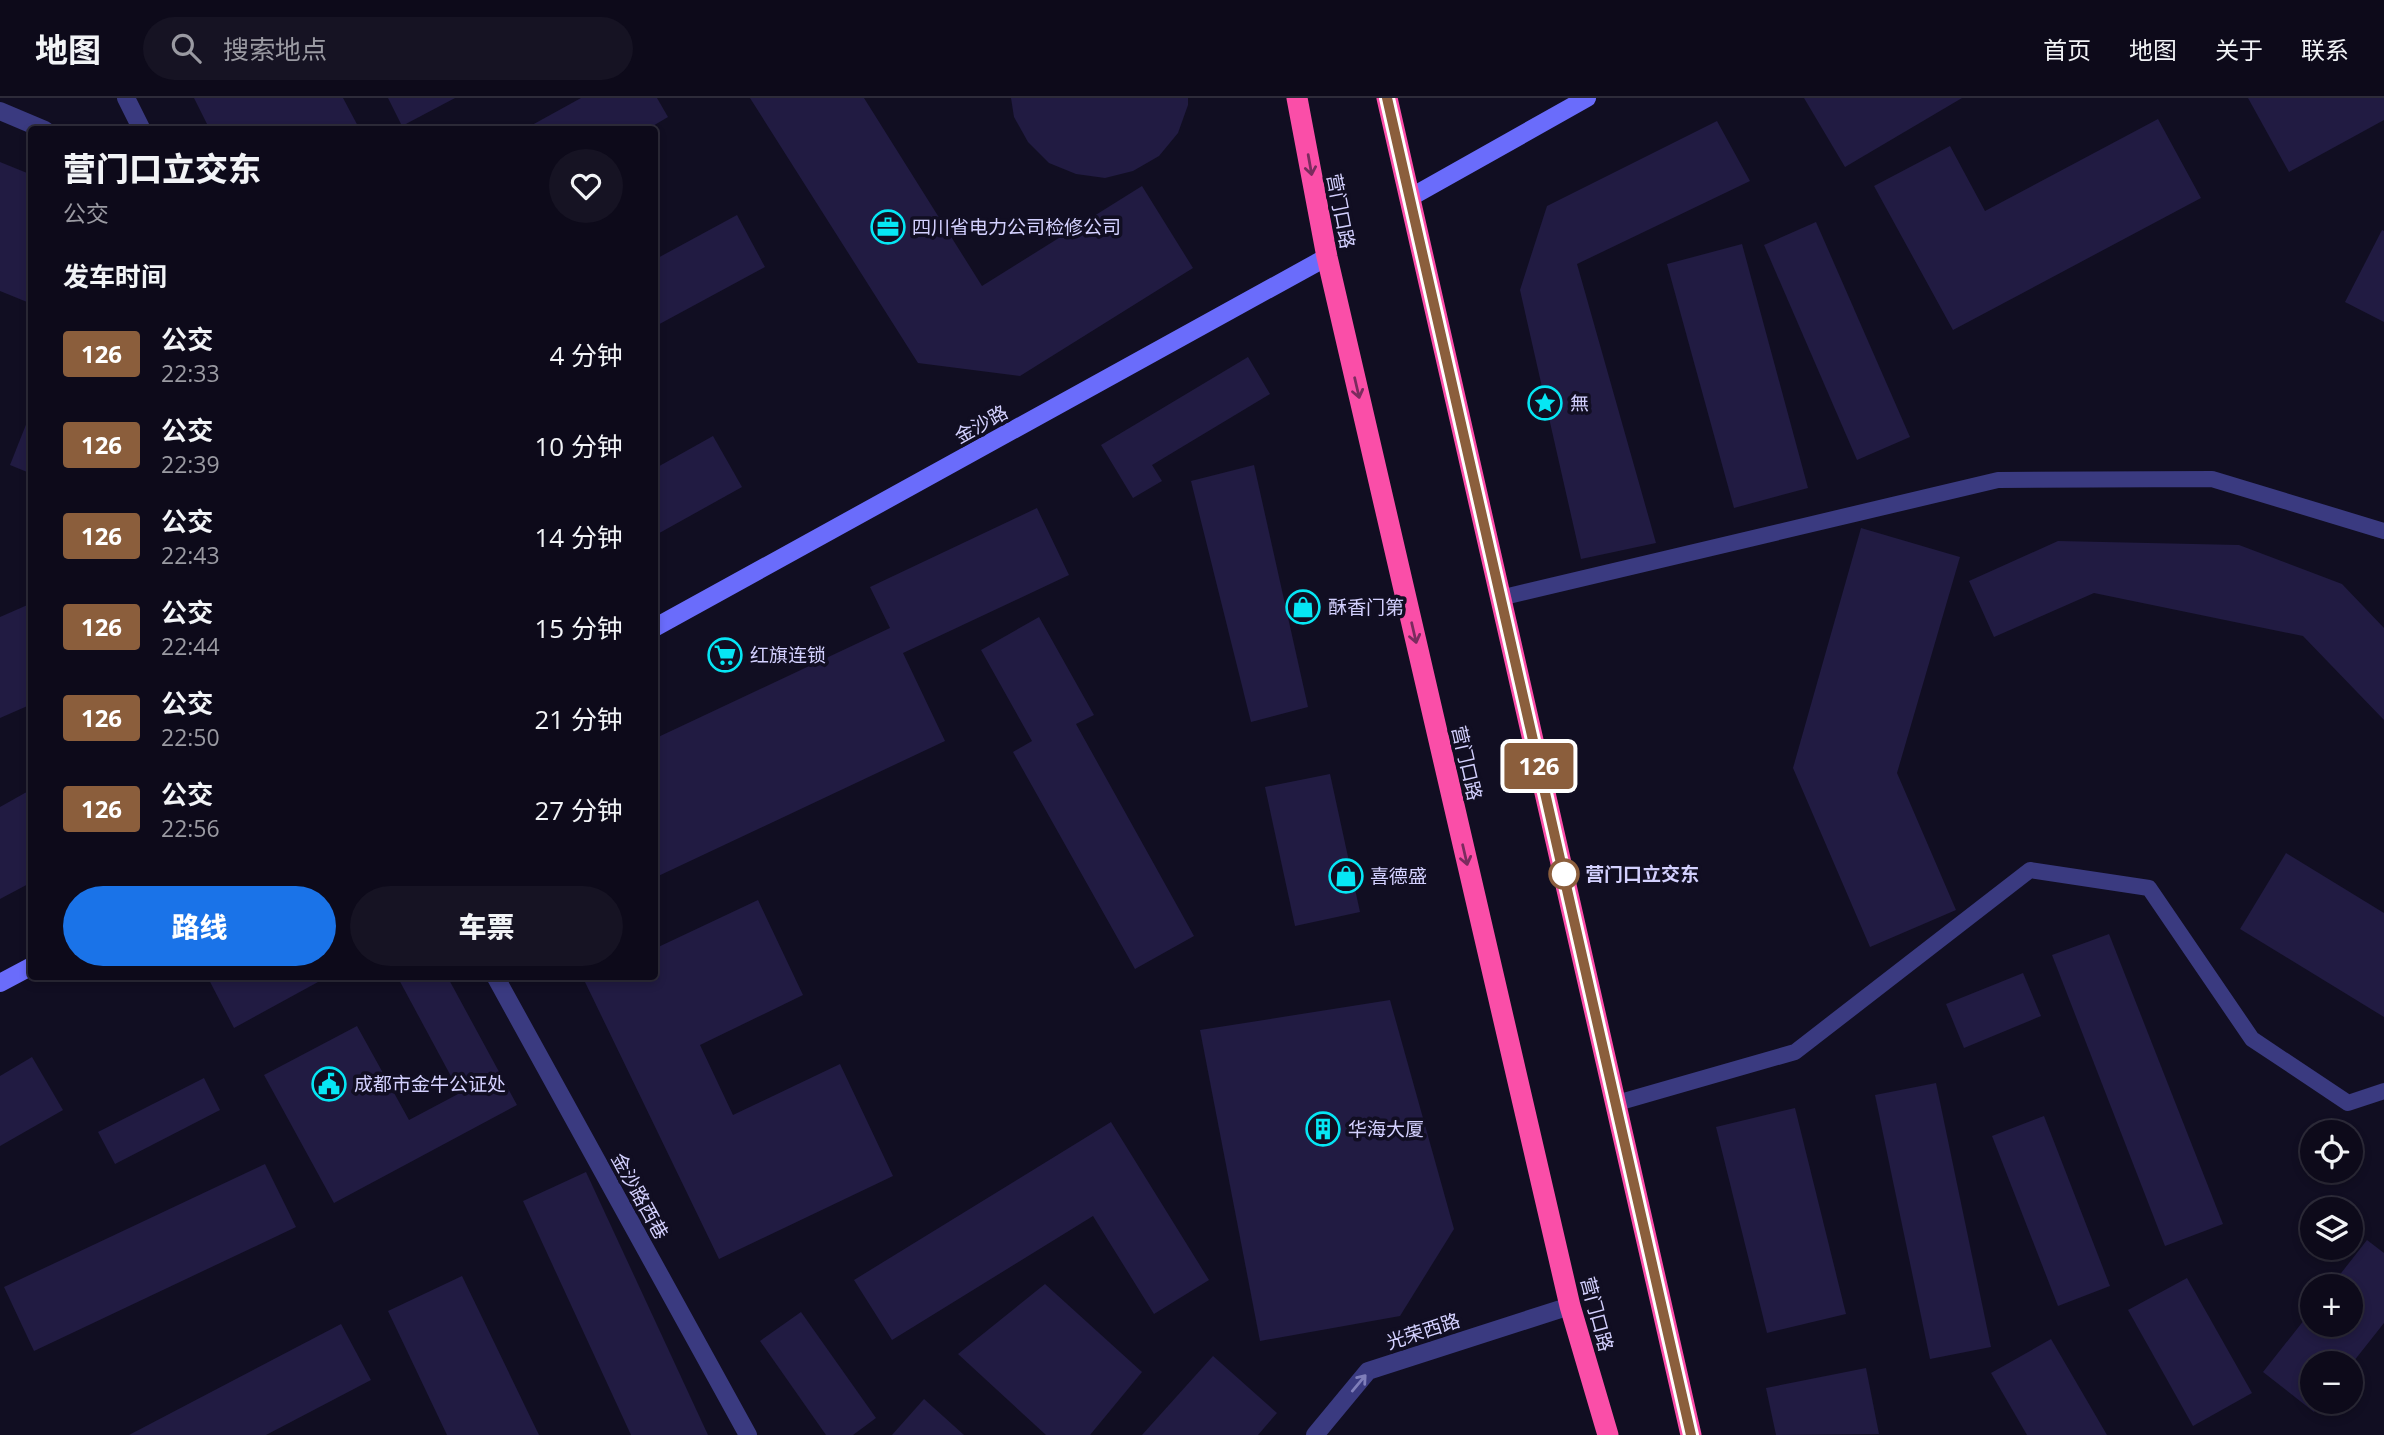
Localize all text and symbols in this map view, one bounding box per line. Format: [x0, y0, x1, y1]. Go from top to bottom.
search box [143, 17, 633, 80]
text: 地图 [35, 27, 101, 72]
icon: search [167, 29, 205, 67]
text: 搜索地点 [223, 31, 327, 67]
text: 首页 [2043, 33, 2091, 66]
text: 地图 [2129, 33, 2177, 66]
text: 关于 [2215, 33, 2263, 66]
text: 联系 [2301, 33, 2349, 66]
text: 营门口立交东 [63, 146, 261, 191]
button: heart [549, 149, 623, 223]
one-way arrow [1303, 153, 1317, 176]
street label: 营门口路 [1321, 171, 1361, 251]
text: 公交 [63, 197, 109, 229]
office icon: 四川省电力公司检修公司 [869, 208, 907, 246]
place label: 四川省电力公司检修公司 [912, 214, 1121, 240]
text: 发车时间 [63, 258, 167, 294]
text: 公交 [161, 321, 213, 357]
text: 126 [81, 337, 122, 370]
text: 4 分钟 [549, 337, 623, 373]
text: 22:33 [161, 357, 220, 389]
one-way arrow [1351, 376, 1364, 399]
place icon: 無 [1526, 384, 1564, 422]
place label: 無 [1570, 390, 1589, 416]
street label: 金沙路 [950, 399, 1012, 449]
text: 公交 [161, 412, 213, 448]
text: 126 [81, 428, 122, 461]
text: 10 分钟 [535, 428, 623, 464]
text: 22:39 [161, 448, 220, 480]
text: 公交 [161, 503, 213, 539]
text: 126 [81, 519, 122, 552]
text: 14 分钟 [535, 519, 623, 555]
text: 22:43 [161, 539, 220, 571]
shop icon: 酥香门第 [1284, 588, 1322, 626]
text: 公交 [161, 594, 213, 630]
place label: 酥香门第 [1328, 594, 1404, 620]
text: 126 [81, 610, 122, 643]
text: 15 分钟 [535, 610, 623, 646]
one-way arrow [1408, 621, 1421, 644]
text: 22:44 [161, 630, 220, 662]
supermarket icon: 红旗连锁 [706, 636, 744, 674]
place label: 红旗连锁 [750, 642, 826, 668]
text: 公交 [161, 685, 213, 721]
text: 126 [81, 701, 122, 734]
text: 21 分钟 [535, 701, 623, 737]
text: 22:50 [161, 721, 220, 753]
street label: 营门口路 [1446, 723, 1488, 803]
line badge: 126 [1499, 743, 1579, 789]
text: 126 [1518, 749, 1560, 782]
text: 公交 [161, 776, 213, 812]
text: 126 [81, 792, 122, 825]
text: 27 分钟 [535, 792, 623, 828]
text: 22:56 [161, 812, 220, 844]
one-way arrow [1459, 843, 1473, 866]
shop icon: 喜德盛 [1327, 857, 1365, 895]
marker: 营门口立交东 [1549, 859, 1579, 889]
place label: 营门口立交东 [1585, 861, 1699, 887]
place label: 喜德盛 [1370, 863, 1427, 889]
button: 路线 [63, 886, 336, 966]
button: 车票 [350, 886, 623, 966]
public building icon: 成都市金牛公证处 [310, 1065, 348, 1103]
place label: 成都市金牛公证处 [354, 1071, 506, 1097]
building icon: 华海大厦 [1304, 1110, 1342, 1148]
place label: 华海大厦 [1348, 1116, 1424, 1142]
map controls [2300, 1120, 2363, 1414]
button: locate [2300, 1120, 2363, 1183]
street label: 金沙路西巷 [606, 1148, 674, 1244]
button: layers [2300, 1197, 2363, 1260]
street label: 营门口路 [1575, 1274, 1619, 1354]
button: + [2300, 1274, 2363, 1337]
street label: 光荣西路 [1383, 1307, 1463, 1355]
button: − [2300, 1351, 2363, 1414]
one-way arrow [1351, 1374, 1367, 1392]

